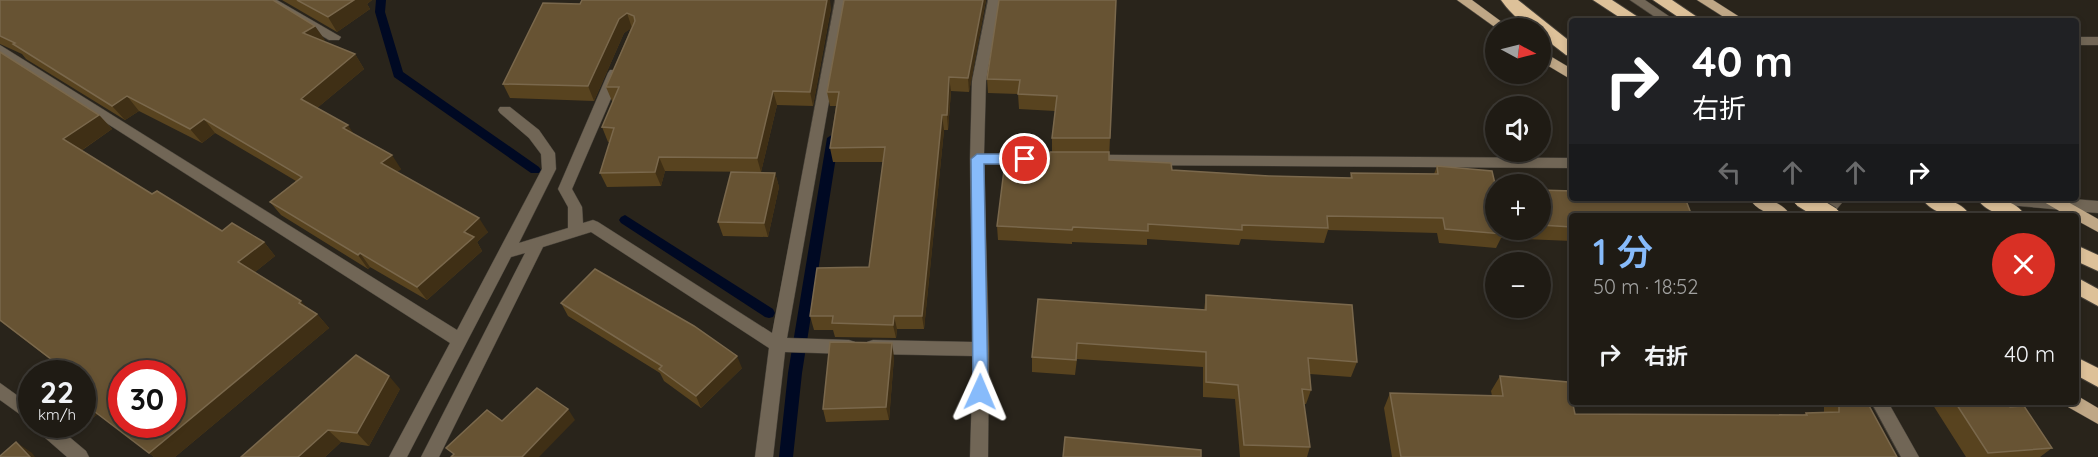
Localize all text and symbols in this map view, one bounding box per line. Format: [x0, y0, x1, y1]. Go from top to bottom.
north arrow [1485, 18, 1551, 84]
map controls [1485, 18, 1551, 318]
text: 40 m [1692, 35, 1793, 88]
icon: right [1593, 42, 1671, 120]
text: 右折 [1692, 91, 1746, 125]
button: sound [1485, 96, 1551, 162]
pin [999, 133, 1050, 184]
icon: arrive [1008, 142, 1041, 175]
icon: left [1713, 156, 1746, 189]
icon: ahead [1776, 156, 1809, 189]
icon: ahead [1839, 156, 1872, 189]
icon: right [1902, 156, 1935, 189]
button: + [1485, 174, 1551, 240]
text: 1 分 [1593, 229, 1653, 274]
button: close [1992, 233, 2055, 296]
button: − [1485, 252, 1551, 318]
text: 50 m · 18:52 [1593, 274, 1698, 299]
icon: right [1593, 338, 1626, 371]
text: 40 m [2004, 340, 2055, 368]
text: 右折 [1644, 342, 1688, 370]
speed limit sign: 30 [108, 360, 186, 438]
position arrow [948, 360, 1012, 424]
text: 22 [40, 373, 74, 411]
text: km/h [38, 405, 76, 424]

